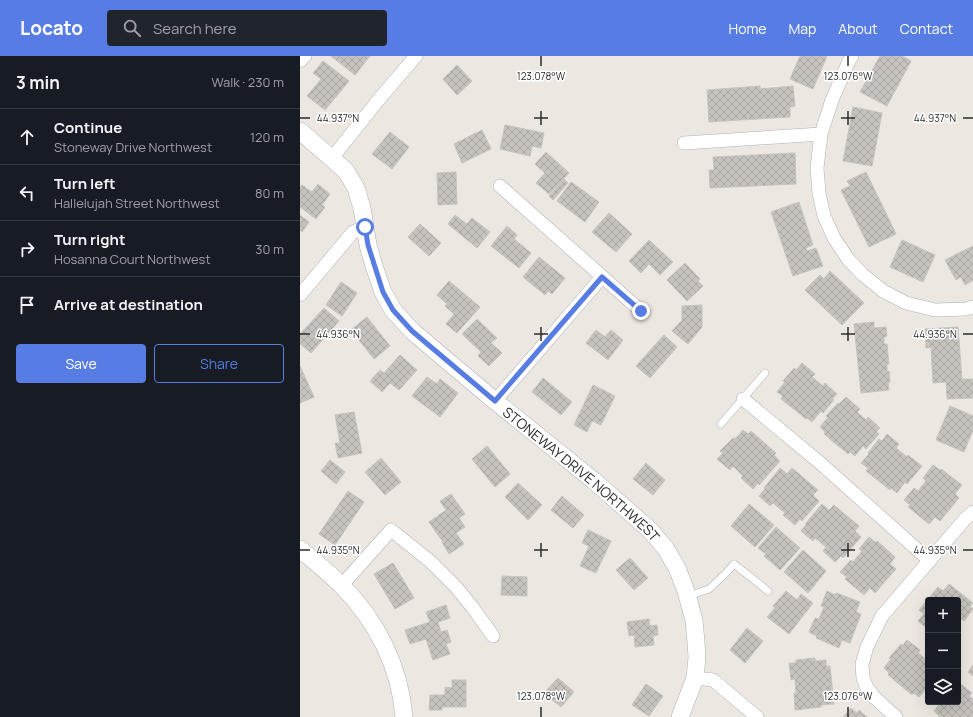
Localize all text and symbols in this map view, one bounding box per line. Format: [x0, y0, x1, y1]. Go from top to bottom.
search box [107, 10, 387, 46]
text: Locato [20, 15, 83, 41]
icon: search [121, 17, 143, 39]
text: Search here [153, 18, 236, 39]
text: Home [729, 19, 766, 38]
text: Map [788, 19, 816, 38]
text: About [838, 19, 878, 38]
text: Contact [900, 19, 953, 38]
text: 123.078°W [517, 69, 566, 83]
text: 123.076°W [824, 69, 873, 83]
text: 3 min [16, 71, 60, 94]
text: Walk · 230 m [211, 73, 284, 91]
text: 44.937°N [317, 111, 359, 125]
text: 44.937°N [914, 111, 956, 125]
text: Continue [54, 117, 122, 138]
icon: ahead [16, 126, 38, 148]
text: 120 m [250, 128, 284, 146]
text: Stoneway Drive Northwest [54, 138, 212, 156]
text: Turn left [54, 173, 116, 194]
icon: left [16, 182, 38, 204]
text: 80 m [255, 184, 284, 202]
text: Hallelujah Street Northwest [54, 194, 220, 212]
route start [356, 218, 374, 236]
text: Turn right [54, 229, 125, 250]
icon: right [16, 238, 38, 260]
text: 30 m [255, 240, 284, 258]
text: Hosanna Court Northwest [54, 250, 211, 268]
icon: arrive [16, 294, 38, 316]
text: Arrive at destination [54, 294, 203, 315]
route end [632, 302, 650, 320]
text: 44.936°N [316, 327, 360, 341]
text: 44.936°N [913, 327, 957, 341]
button: Save [16, 344, 146, 383]
button: Share [154, 344, 284, 383]
street label: STONEWAY DRIVE NORTHWEST [499, 402, 665, 545]
text: 44.935°N [316, 543, 360, 557]
text: 44.935°N [913, 543, 957, 557]
map controls [925, 597, 961, 705]
button: + [925, 597, 961, 633]
button: − [925, 633, 961, 669]
button: layers [925, 669, 961, 705]
text: 123.078°W [517, 689, 566, 703]
text: 123.076°W [824, 689, 873, 703]

